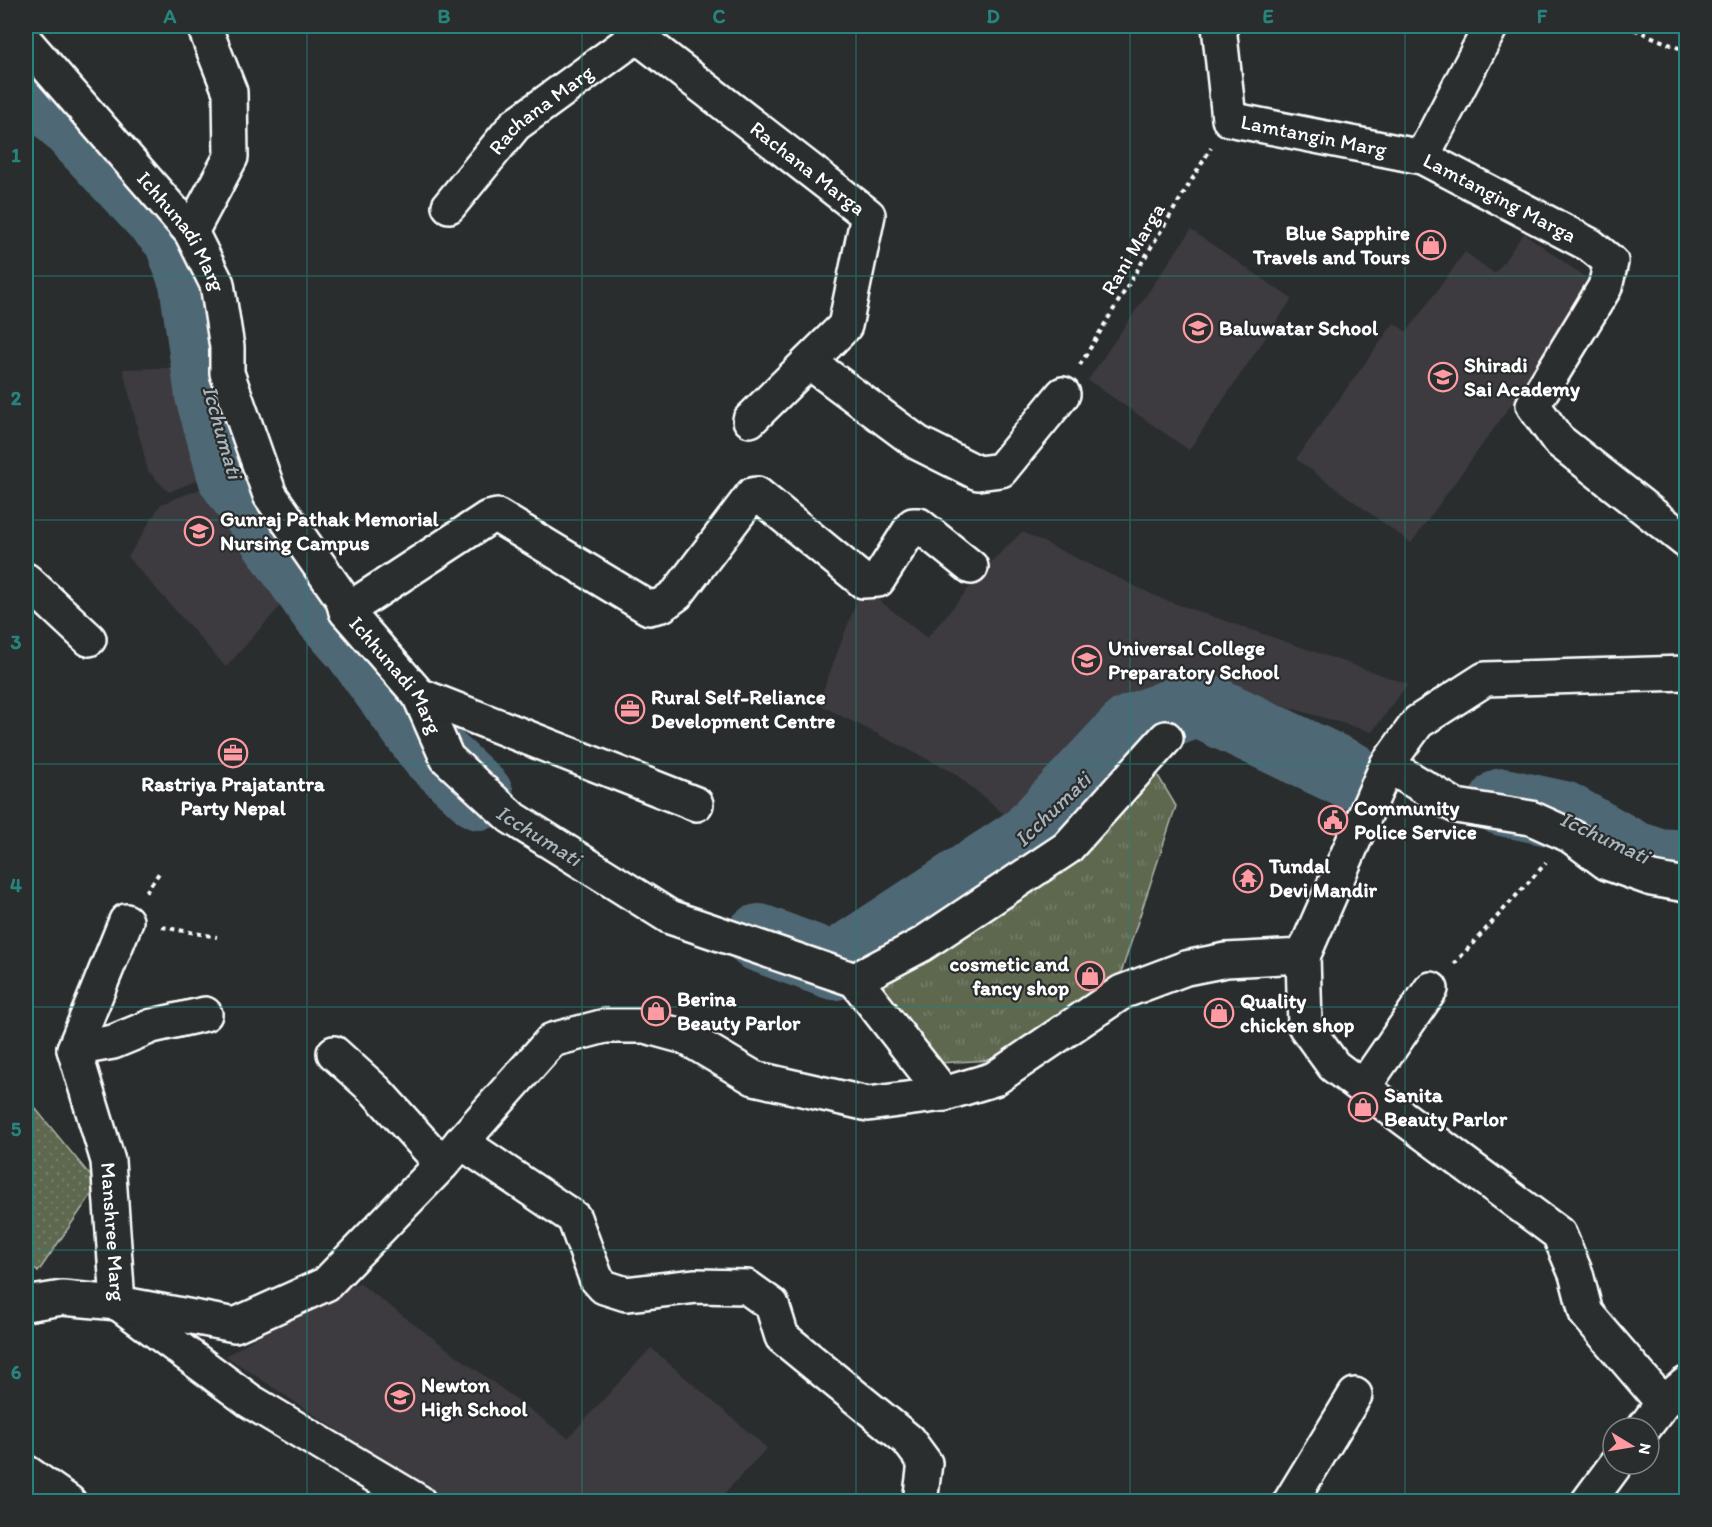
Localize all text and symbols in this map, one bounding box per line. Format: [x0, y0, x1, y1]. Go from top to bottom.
text: A [163, 4, 177, 28]
text: B [438, 4, 451, 28]
text: C [713, 4, 726, 28]
text: D [986, 4, 1000, 28]
text: E [1262, 4, 1274, 28]
text: F [1537, 4, 1548, 28]
street label: Rachana Marg [483, 59, 598, 160]
street label: Lamtangin Marg [1239, 109, 1389, 162]
street label: Rachana Marga [745, 115, 871, 220]
text: 1 [11, 143, 21, 167]
street label: Lamtanging Marga [1419, 147, 1581, 248]
street label: Ichhunadi Marg [132, 166, 231, 293]
street label: Rani Marga [1095, 198, 1170, 299]
place label: Blue Sapphire Travels and Tours [1252, 220, 1410, 269]
shop icon: Blue Sapphire Travels and Tours [1415, 229, 1447, 261]
school or university icon: Baluwatar School [1182, 312, 1214, 344]
place label: Baluwatar School [1219, 315, 1379, 340]
place label: Shiradi Sai Academy [1464, 352, 1580, 402]
school or university icon: Shiradi Sai Academy [1427, 361, 1459, 393]
water label: Icchumati [196, 382, 249, 484]
text: 2 [11, 386, 22, 410]
place label: Gunraj Pathak Memorial Nursing Campus [220, 506, 440, 556]
school or university icon: Gunraj Pathak Memorial Nursing Campus [183, 515, 215, 547]
street label: Ichhunadi Marg [344, 611, 448, 738]
text: 3 [11, 630, 22, 654]
place label: Universal College Preparatory School [1108, 635, 1280, 685]
school or university icon: Universal College Preparatory School [1071, 644, 1103, 676]
place label: Rural Self-Reliance Development Centre [651, 684, 835, 734]
office icon: Rural Self-Reliance Development Centre [614, 693, 646, 725]
office icon: Rastriya Prajatantra Party Nepal [217, 737, 249, 769]
water label: Icchumati [1009, 765, 1098, 852]
place label: Rastriya Prajatantra Party Nepal [141, 771, 326, 821]
place label: Community Police Service [1354, 795, 1477, 844]
water label: Icchumati [491, 799, 588, 873]
public building icon: Community Police Service [1317, 804, 1349, 836]
water label: Icchumati [1556, 805, 1656, 871]
place label: Tundal Devi Mandir [1268, 853, 1378, 902]
temple icon: Tundal Devi Mandir [1232, 862, 1264, 894]
text: 4 [10, 873, 22, 897]
place label: cosmetic and fancy shop [949, 951, 1069, 1001]
shop icon: cosmetic and fancy shop [1074, 960, 1106, 992]
place label: Berina Beauty Parlor [677, 986, 801, 1036]
place label: Quality chicken shop [1240, 988, 1354, 1038]
shop icon: Berina Beauty Parlor [640, 995, 672, 1027]
shop icon: Quality chicken shop [1203, 997, 1235, 1029]
place label: Sanita Beauty Parlor [1384, 1082, 1508, 1132]
shop icon: Sanita Beauty Parlor [1347, 1091, 1379, 1123]
text: 5 [11, 1117, 22, 1141]
street label: Manshree Marg [96, 1161, 131, 1302]
text: 6 [11, 1360, 22, 1384]
place label: Newton High School [421, 1372, 529, 1422]
school or university icon: Newton High School [384, 1381, 416, 1413]
north arrow [1601, 1416, 1661, 1476]
text: N [1635, 1442, 1656, 1456]

